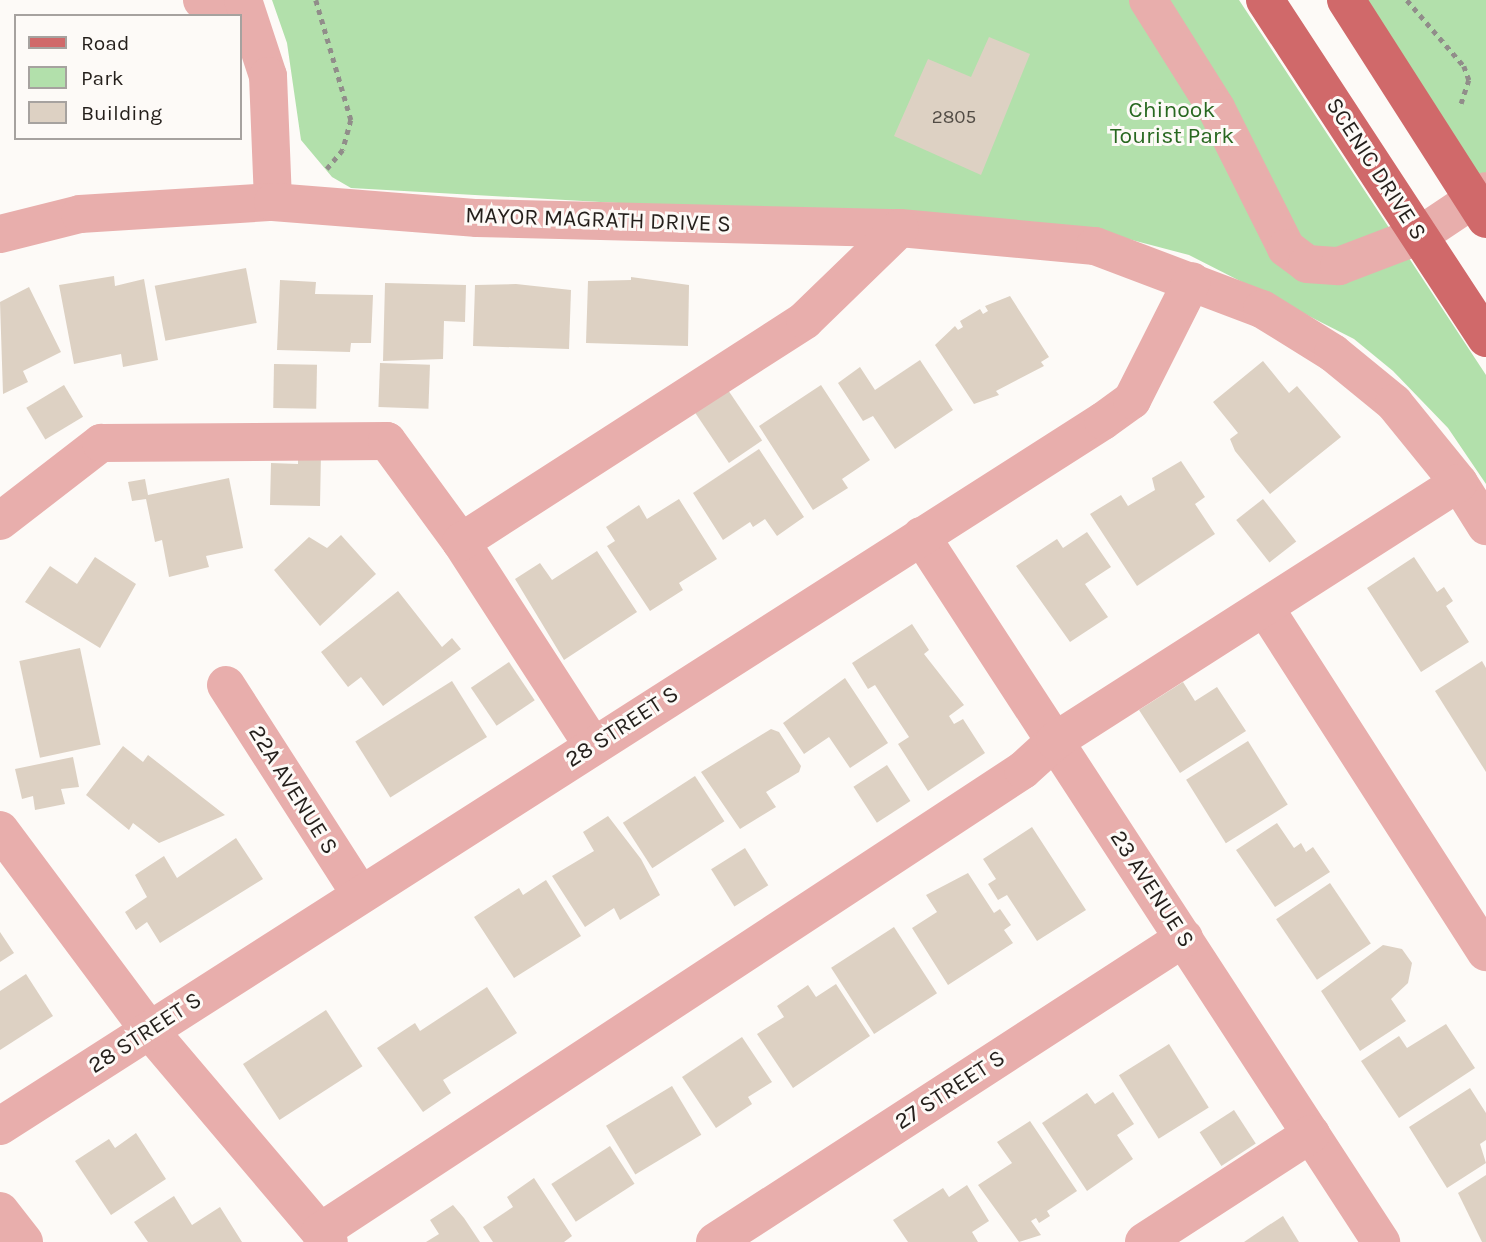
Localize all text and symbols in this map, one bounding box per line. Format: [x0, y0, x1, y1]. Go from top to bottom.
legend [14, 14, 242, 140]
text: Road [81, 31, 129, 55]
text: Park [81, 66, 124, 90]
street label: SCENIC DRIVE S [1320, 93, 1432, 245]
park label: Chinook Tourist Park [1110, 96, 1234, 150]
text: Building [81, 101, 162, 125]
house number: 2805 [932, 107, 976, 129]
street label: MAYOR MAGRATH DRIVE S [465, 202, 731, 238]
street label: 28 STREET S [560, 680, 684, 774]
street label: 22A AVENUE S [242, 720, 344, 860]
street label: 23 AVENUE S [1104, 825, 1200, 953]
street label: 28 STREET S [83, 986, 207, 1080]
street label: 27 STREET S [890, 1044, 1010, 1136]

